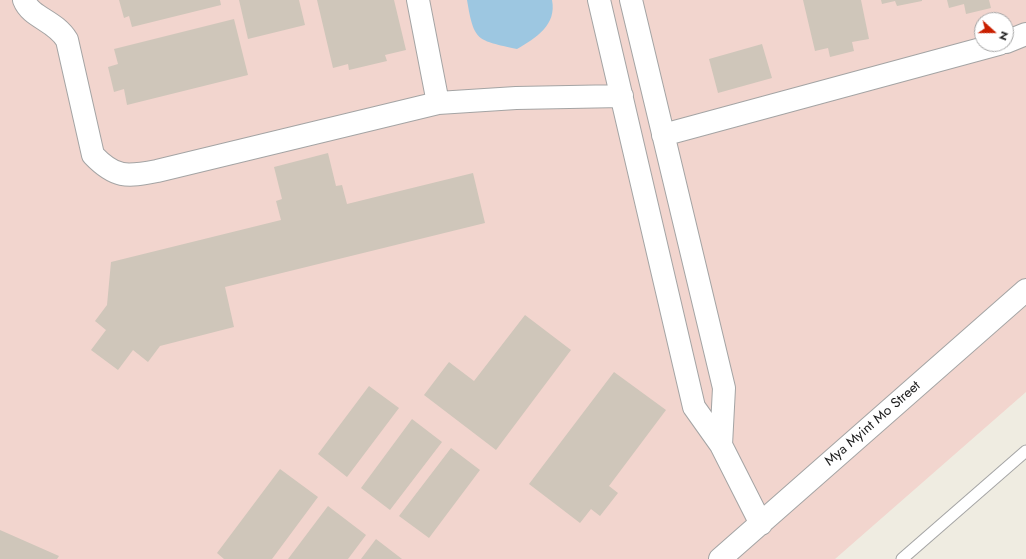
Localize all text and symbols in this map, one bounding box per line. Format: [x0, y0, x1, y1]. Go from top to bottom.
north arrow [974, 12, 1014, 52]
text: N [995, 29, 1013, 43]
street label: Mya Myint Mo Street [822, 378, 924, 470]

